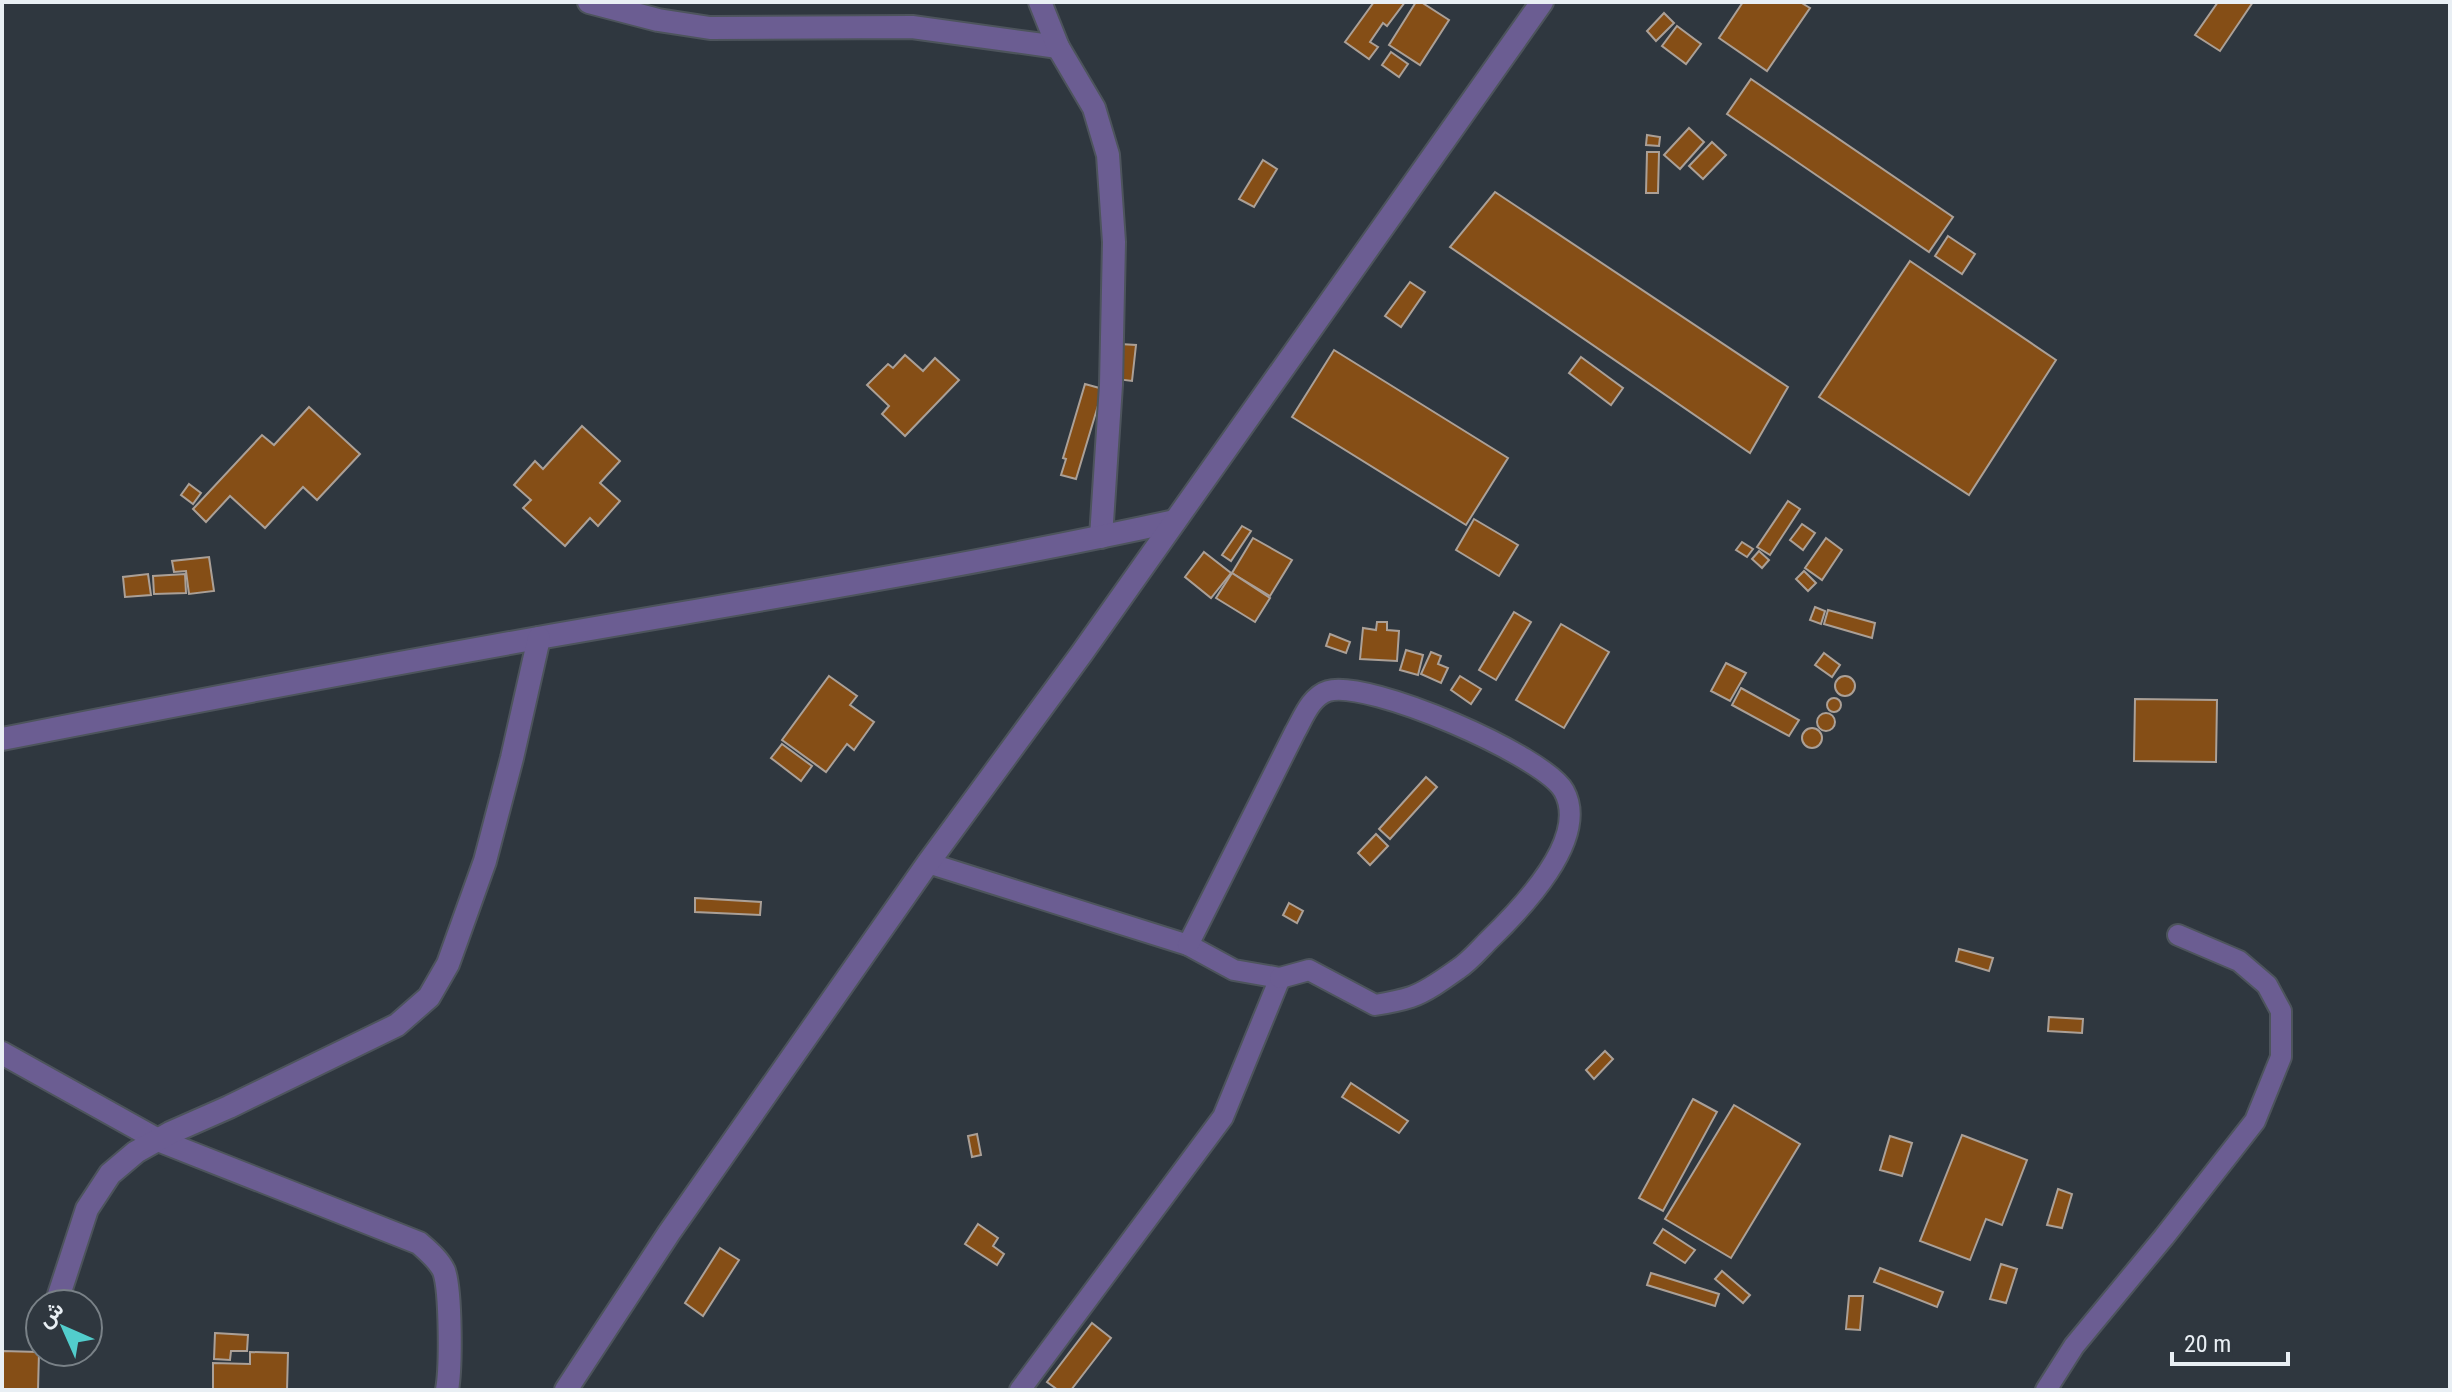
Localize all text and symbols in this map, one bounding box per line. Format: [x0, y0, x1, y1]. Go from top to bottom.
north arrow [24, 1288, 104, 1368]
text: ش [32, 1296, 69, 1333]
scale bar [2172, 1316, 2288, 1366]
text: 20 m [2184, 1330, 2231, 1358]

